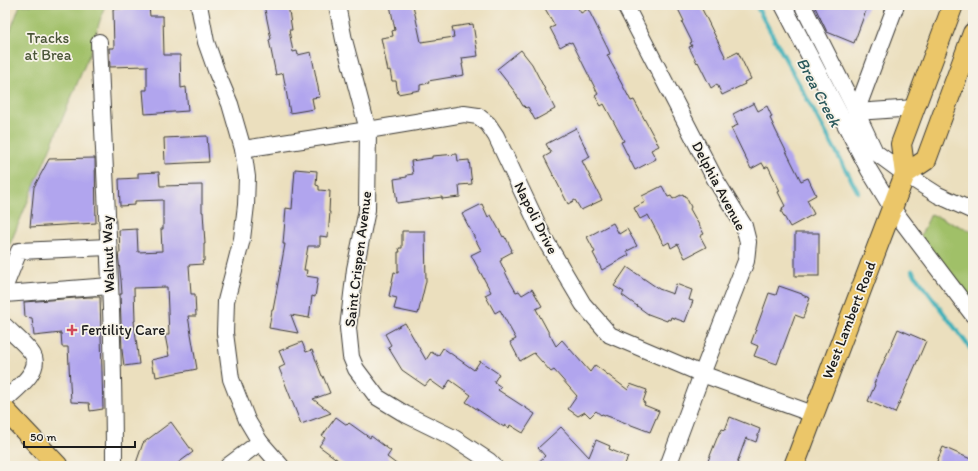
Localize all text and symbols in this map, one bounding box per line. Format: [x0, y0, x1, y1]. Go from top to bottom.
park label: Tracks at Brea [24, 29, 72, 64]
water label: Brea Creek [793, 54, 846, 131]
street label: Delphia Avenue [688, 138, 750, 234]
street label: Napoli Drive [510, 179, 562, 257]
street label: Saint Crispen Avenue [341, 190, 375, 328]
street label: Walnut Way [98, 215, 118, 293]
street label: West Lambert Road [818, 258, 880, 381]
place label: Fertility Care [81, 321, 165, 339]
marker: Fertility Care [66, 324, 78, 336]
scale bar [24, 423, 135, 449]
text: 50 m [30, 430, 56, 444]

